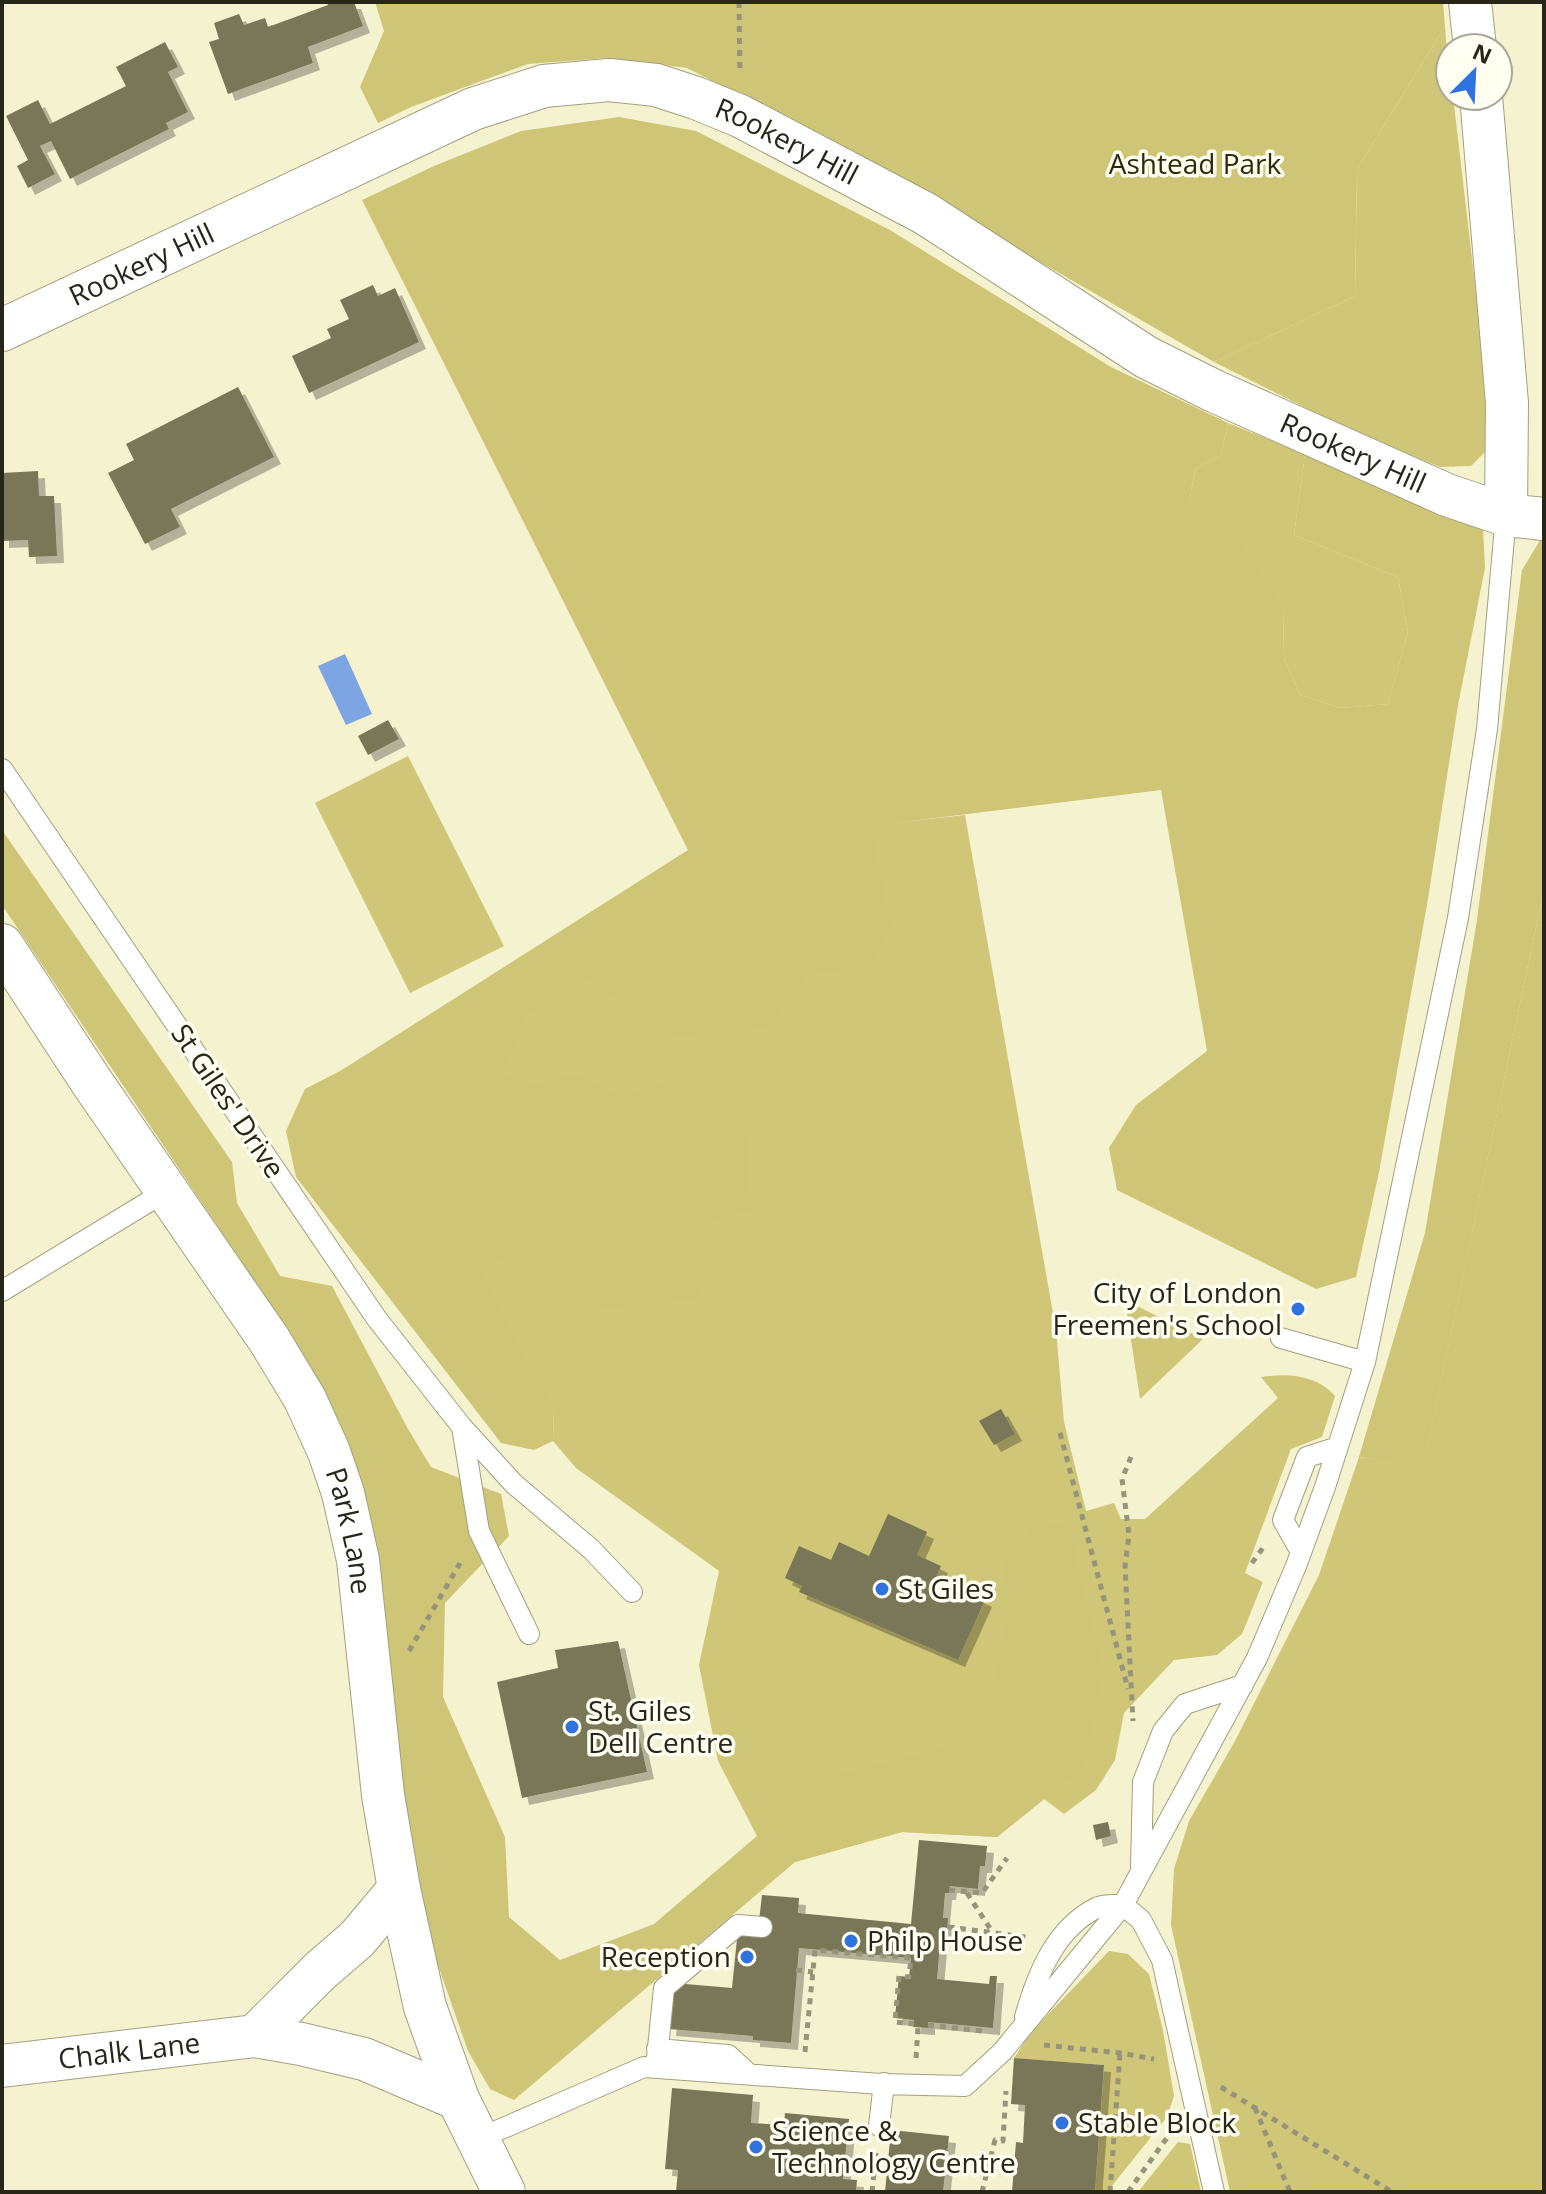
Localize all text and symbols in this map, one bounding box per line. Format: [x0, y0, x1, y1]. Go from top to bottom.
north arrow [1434, 32, 1514, 112]
text: N [1468, 35, 1497, 70]
street label: Rookery Hill [710, 88, 865, 193]
park label: Ashtead Park [1109, 144, 1282, 182]
street label: Rookery Hill [62, 213, 220, 314]
street label: Rookery Hill [1274, 403, 1432, 501]
street label: St Giles' Drive [163, 1016, 294, 1185]
place label: City of London Freemen's School [1052, 1273, 1282, 1343]
marker: City of London Freemen's School [1289, 1300, 1307, 1318]
street label: Park Lane [318, 1462, 382, 1596]
place label: St Giles [898, 1569, 994, 1607]
marker: St Giles [873, 1580, 891, 1598]
place label: St. Giles Dell Centre [588, 1691, 733, 1761]
marker: St. Giles Dell Centre [563, 1718, 581, 1736]
place label: Philp House [867, 1921, 1023, 1959]
marker: Philp House [842, 1932, 860, 1950]
place label: Reception [601, 1937, 731, 1975]
marker: Reception [738, 1948, 756, 1966]
street label: Chalk Lane [56, 2023, 202, 2077]
place label: Stable Block [1078, 2103, 1237, 2141]
place label: Science & Technology Centre [772, 2111, 1016, 2181]
marker: Stable Block [1053, 2114, 1071, 2132]
marker: Science & Technology Centre [747, 2138, 765, 2156]

